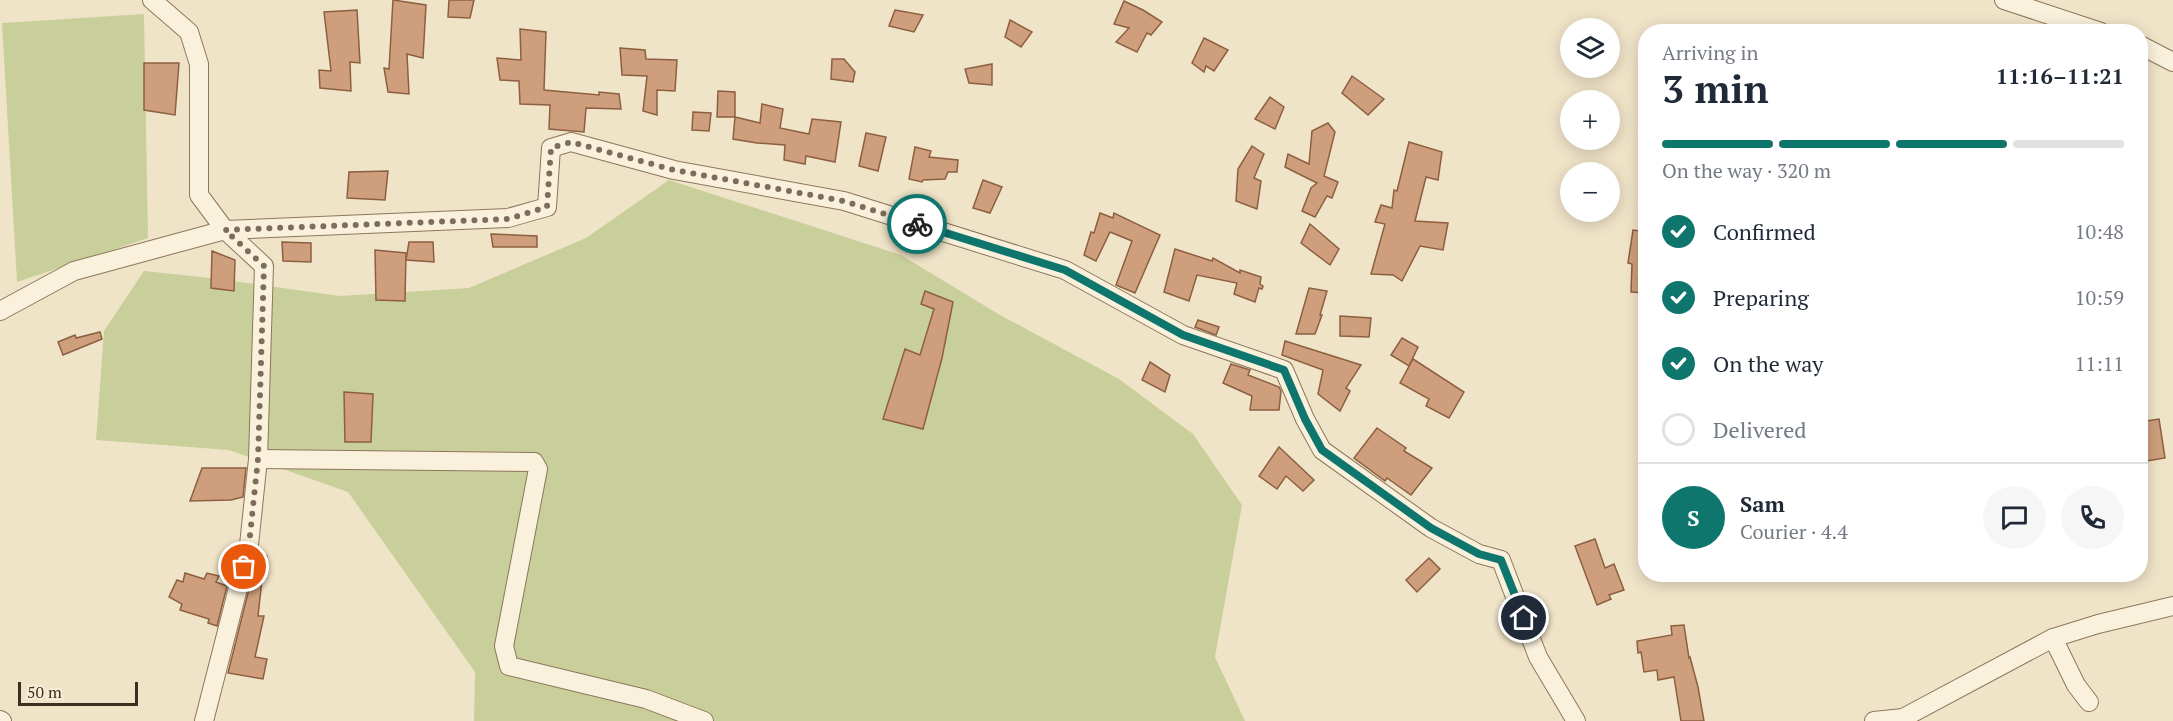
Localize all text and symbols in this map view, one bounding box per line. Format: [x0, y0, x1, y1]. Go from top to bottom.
map controls [1560, 18, 1620, 222]
button: layers [1560, 18, 1620, 78]
text: Arriving in [1662, 39, 1758, 66]
text: 11:16–11:21 [1996, 61, 2124, 90]
text: 3 min [1662, 62, 1769, 114]
button: + [1560, 90, 1620, 150]
text: On the way · 320 m [1662, 157, 1831, 184]
button: − [1560, 162, 1620, 222]
courier [887, 194, 947, 254]
icon: bike [901, 208, 934, 241]
icon: check [1662, 215, 1695, 248]
text: Confirmed [1713, 217, 1816, 246]
text: 10:48 [2075, 218, 2124, 245]
icon: check [1662, 281, 1695, 314]
text: Preparing [1713, 283, 1809, 312]
text: 10:59 [2075, 284, 2124, 311]
icon: check [1662, 347, 1695, 380]
text: On the way [1713, 349, 1823, 378]
text: 11:11 [2075, 350, 2124, 377]
text: Delivered [1713, 415, 1806, 444]
button: chat [1983, 486, 2046, 549]
button: phone [2061, 486, 2124, 549]
text: Sam [1740, 489, 1785, 518]
text: S [1687, 503, 1700, 532]
text: Courier · 4.4 [1740, 518, 1848, 545]
pin [218, 541, 269, 592]
icon: bag [227, 550, 260, 583]
pin [1498, 592, 1549, 643]
icon: home [1507, 601, 1540, 634]
scale bar [18, 679, 138, 706]
text: 50 m [27, 681, 62, 703]

